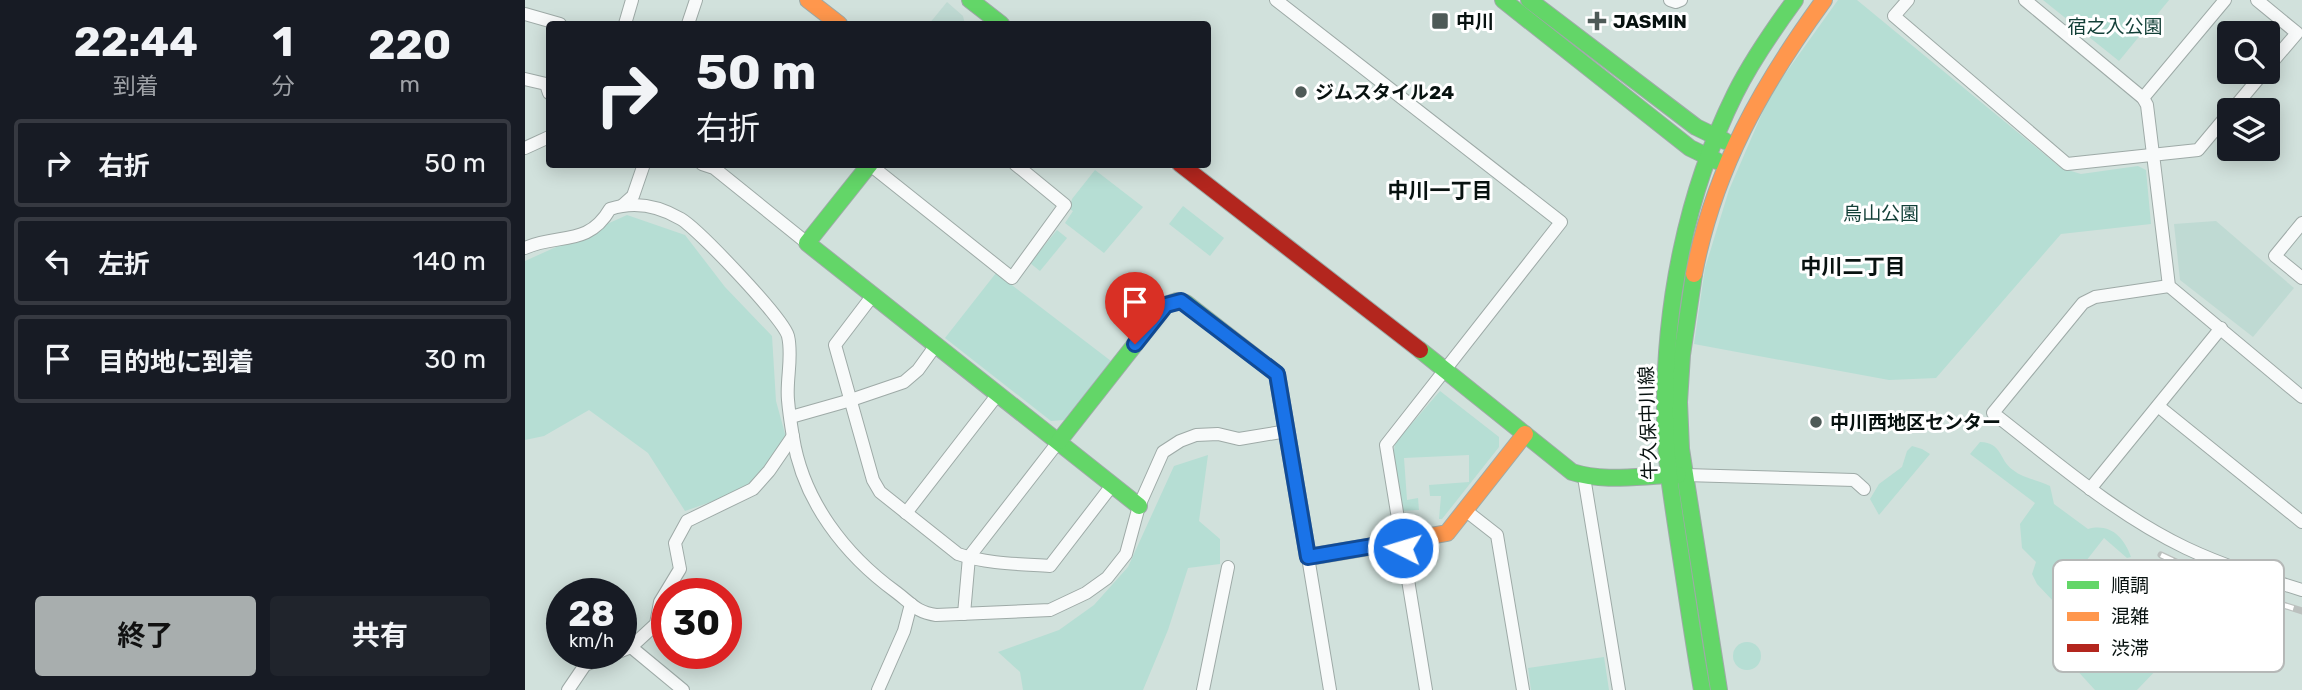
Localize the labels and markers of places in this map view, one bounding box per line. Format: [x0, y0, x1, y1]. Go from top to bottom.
place label: 中川 [1456, 10, 1494, 33]
place label: JASMIN [1613, 10, 1687, 33]
marker: 中川 [1430, 11, 1450, 31]
marker: JASMIN [1587, 11, 1607, 31]
place label: ジムスタイル24 [1315, 81, 1454, 104]
marker: ジムスタイル24 [1293, 84, 1309, 100]
pin [1105, 272, 1165, 344]
place label: 中川西地区センター [1830, 411, 2001, 434]
marker: 中川西地区センター [1808, 414, 1824, 430]

